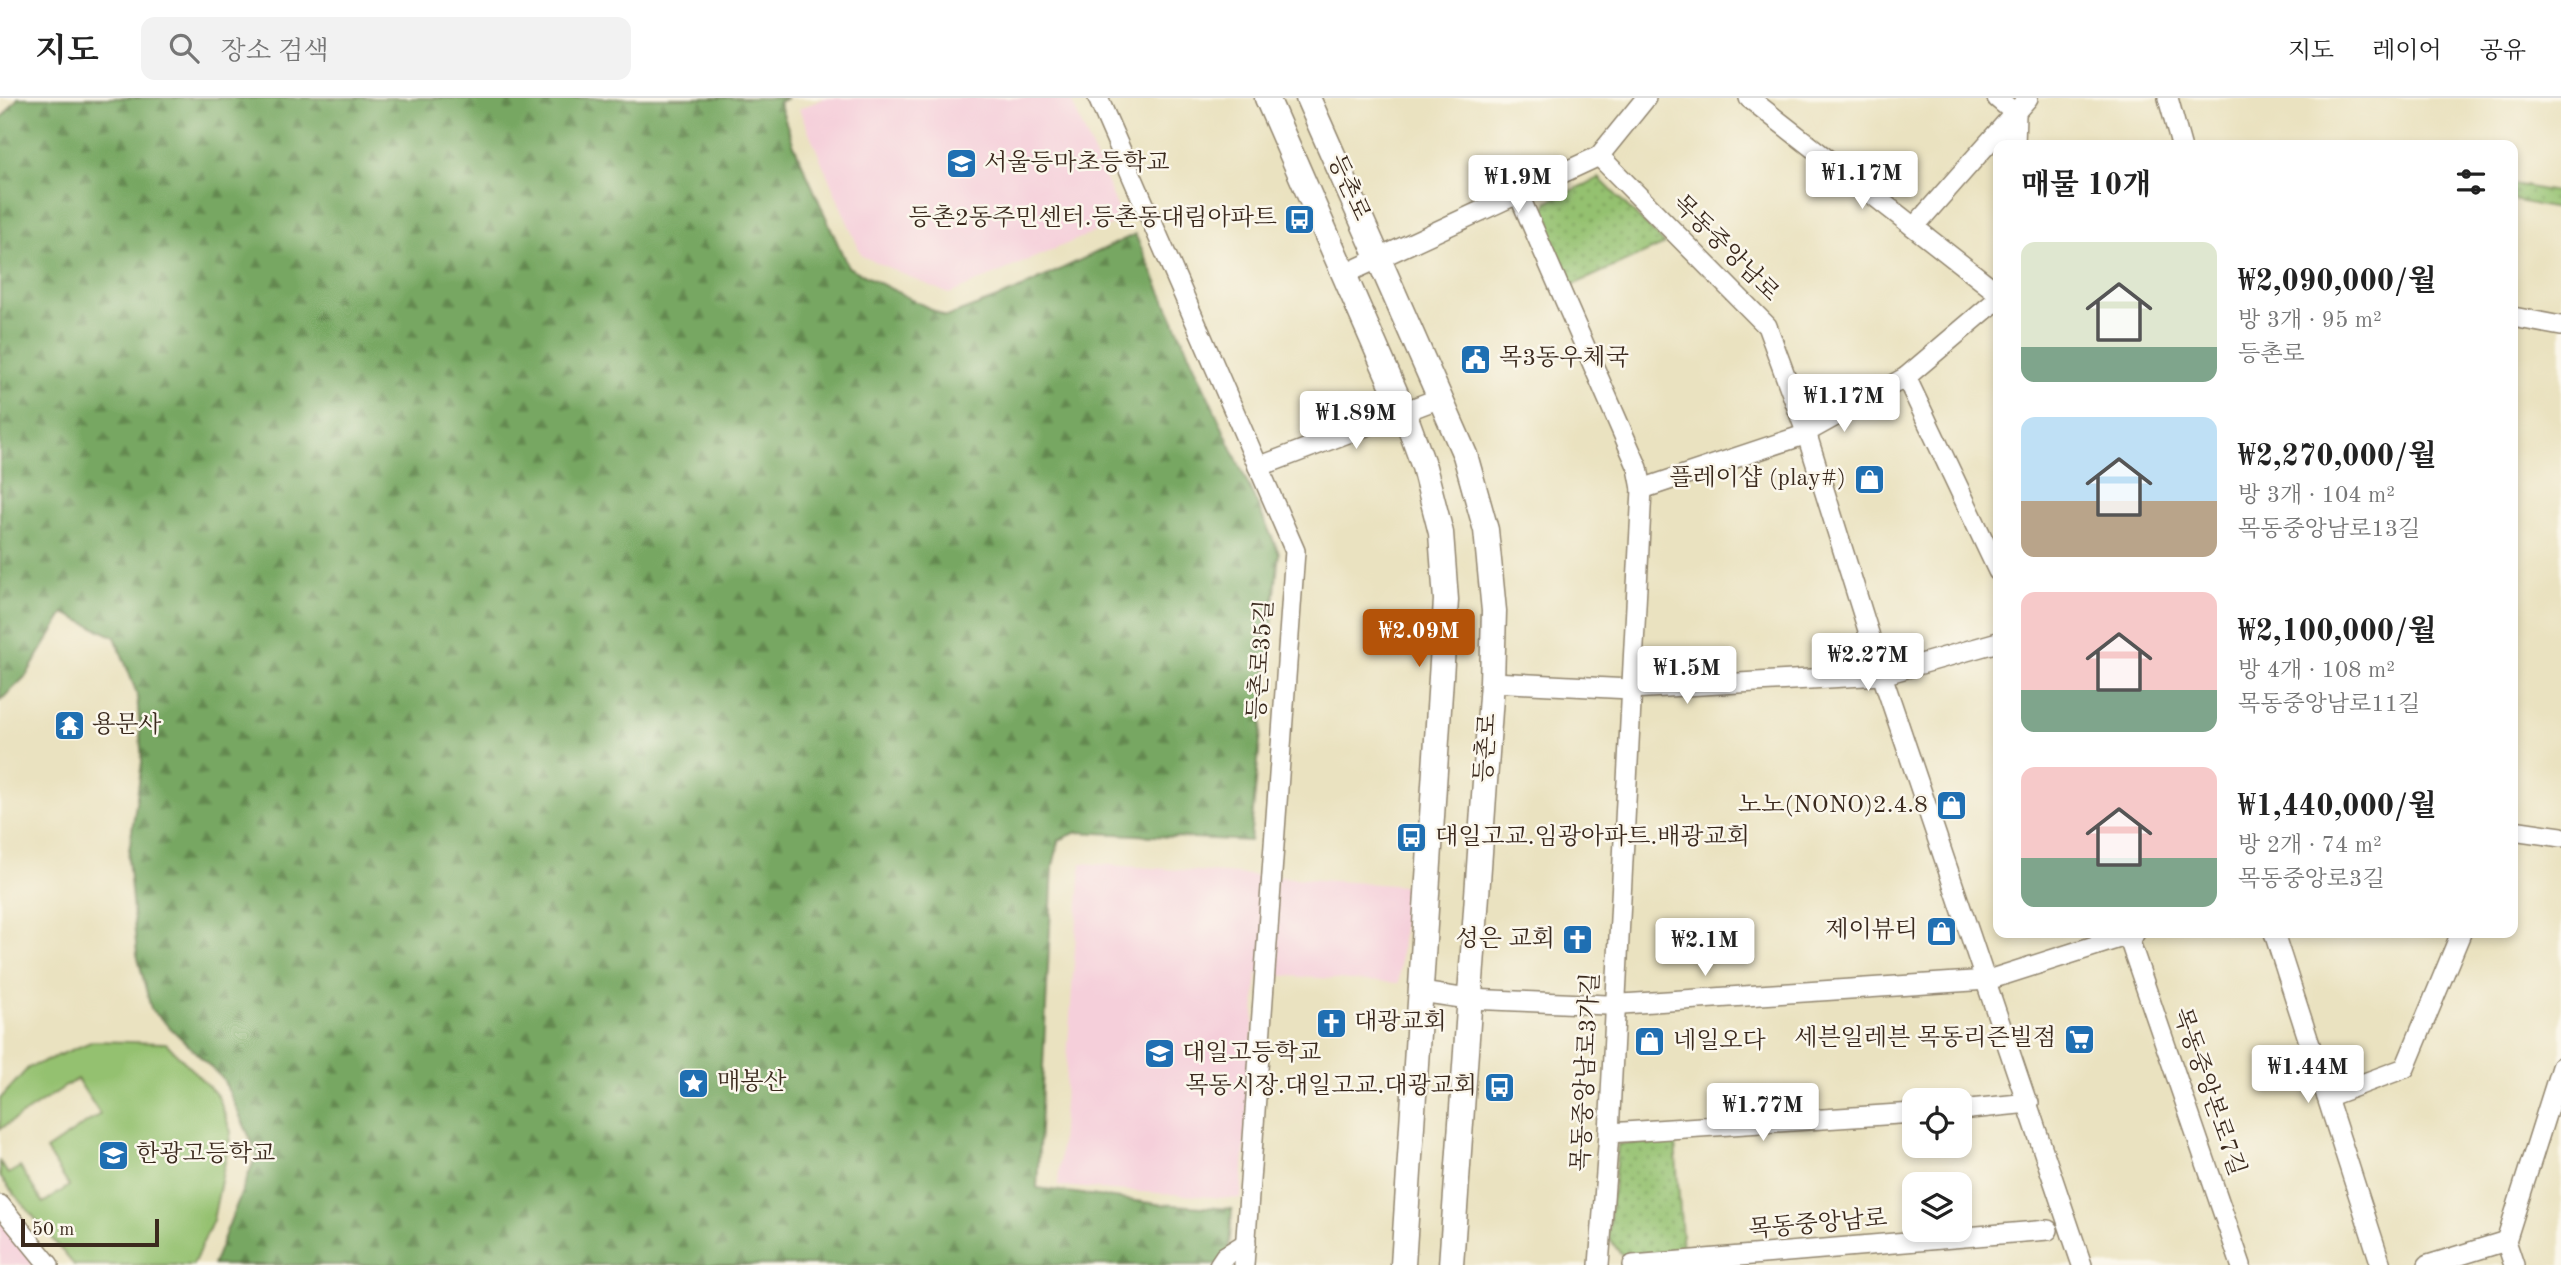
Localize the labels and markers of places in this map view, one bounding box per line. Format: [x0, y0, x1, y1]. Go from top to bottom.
school or university icon: 서울등마초등학교 [944, 147, 978, 181]
place label: 서울등마초등학교 [984, 150, 1169, 176]
pin: ₩1.17M [1805, 152, 1919, 211]
pin: ₩1.9M [1469, 156, 1567, 215]
bus stop icon: 등촌2동주민센터.등촌동대림아파트 [1283, 202, 1317, 236]
place label: 등촌2동주민센터.등촌동대림아파트 [909, 204, 1277, 231]
public building icon: 목3동우체국 [1459, 342, 1493, 376]
place label: 목3동우체국 [1499, 345, 1629, 371]
pin: ₩1.17M [1787, 374, 1901, 434]
pin: ₩1.89M [1299, 392, 1413, 451]
shop icon: 플레이샵 (play#) [1852, 462, 1886, 496]
place label: 플레이샵 (play#) [1669, 465, 1846, 491]
pin: ₩2.09M [1362, 610, 1476, 669]
pin: ₩2.27M [1811, 634, 1925, 693]
pin: ₩1.5M [1638, 646, 1736, 706]
temple icon: 용문사 [52, 709, 86, 743]
place label: 용문사 [92, 712, 162, 738]
shop icon: 노노(NONO)2.4.8 [1934, 789, 1968, 823]
place label: 노노(NONO)2.4.8 [1738, 794, 1928, 818]
bus stop icon: 대일고교.임광아파트.배광교회 [1395, 821, 1429, 855]
place label: 대일고교.임광아파트.배광교회 [1435, 824, 1750, 850]
shop icon: 제이뷰티 [1924, 914, 1958, 948]
place label: 제이뷰티 [1825, 917, 1918, 943]
pin: ₩2.1M [1656, 918, 1754, 978]
church icon: 성은 교회 [1561, 923, 1595, 957]
place label: 성은 교회 [1456, 926, 1555, 952]
church icon: 대광교회 [1314, 1006, 1348, 1040]
place label: 대광교회 [1354, 1009, 1447, 1035]
supermarket icon: 세븐일레븐 목동리즌빌점 [2062, 1022, 2096, 1056]
place label: 세븐일레븐 목동리즌빌점 [1794, 1024, 2056, 1051]
shop icon: 네일오다 [1633, 1025, 1667, 1059]
place label: 네일오다 [1673, 1028, 1767, 1054]
school or university icon: 대일고등학교 [1142, 1037, 1176, 1071]
place label: 대일고등학교 [1182, 1040, 1321, 1066]
pin: ₩1.44M [2251, 1046, 2365, 1105]
place icon: 매봉산 [677, 1066, 711, 1100]
place label: 매봉산 [717, 1068, 787, 1095]
bus stop icon: 목동시장.대일고교.대광교회 [1483, 1070, 1517, 1104]
place label: 목동시장.대일고교.대광교회 [1185, 1073, 1477, 1099]
pin: ₩1.77M [1706, 1084, 1820, 1143]
school or university icon: 한광고등학교 [96, 1138, 130, 1172]
place label: 한광고등학교 [136, 1141, 275, 1167]

